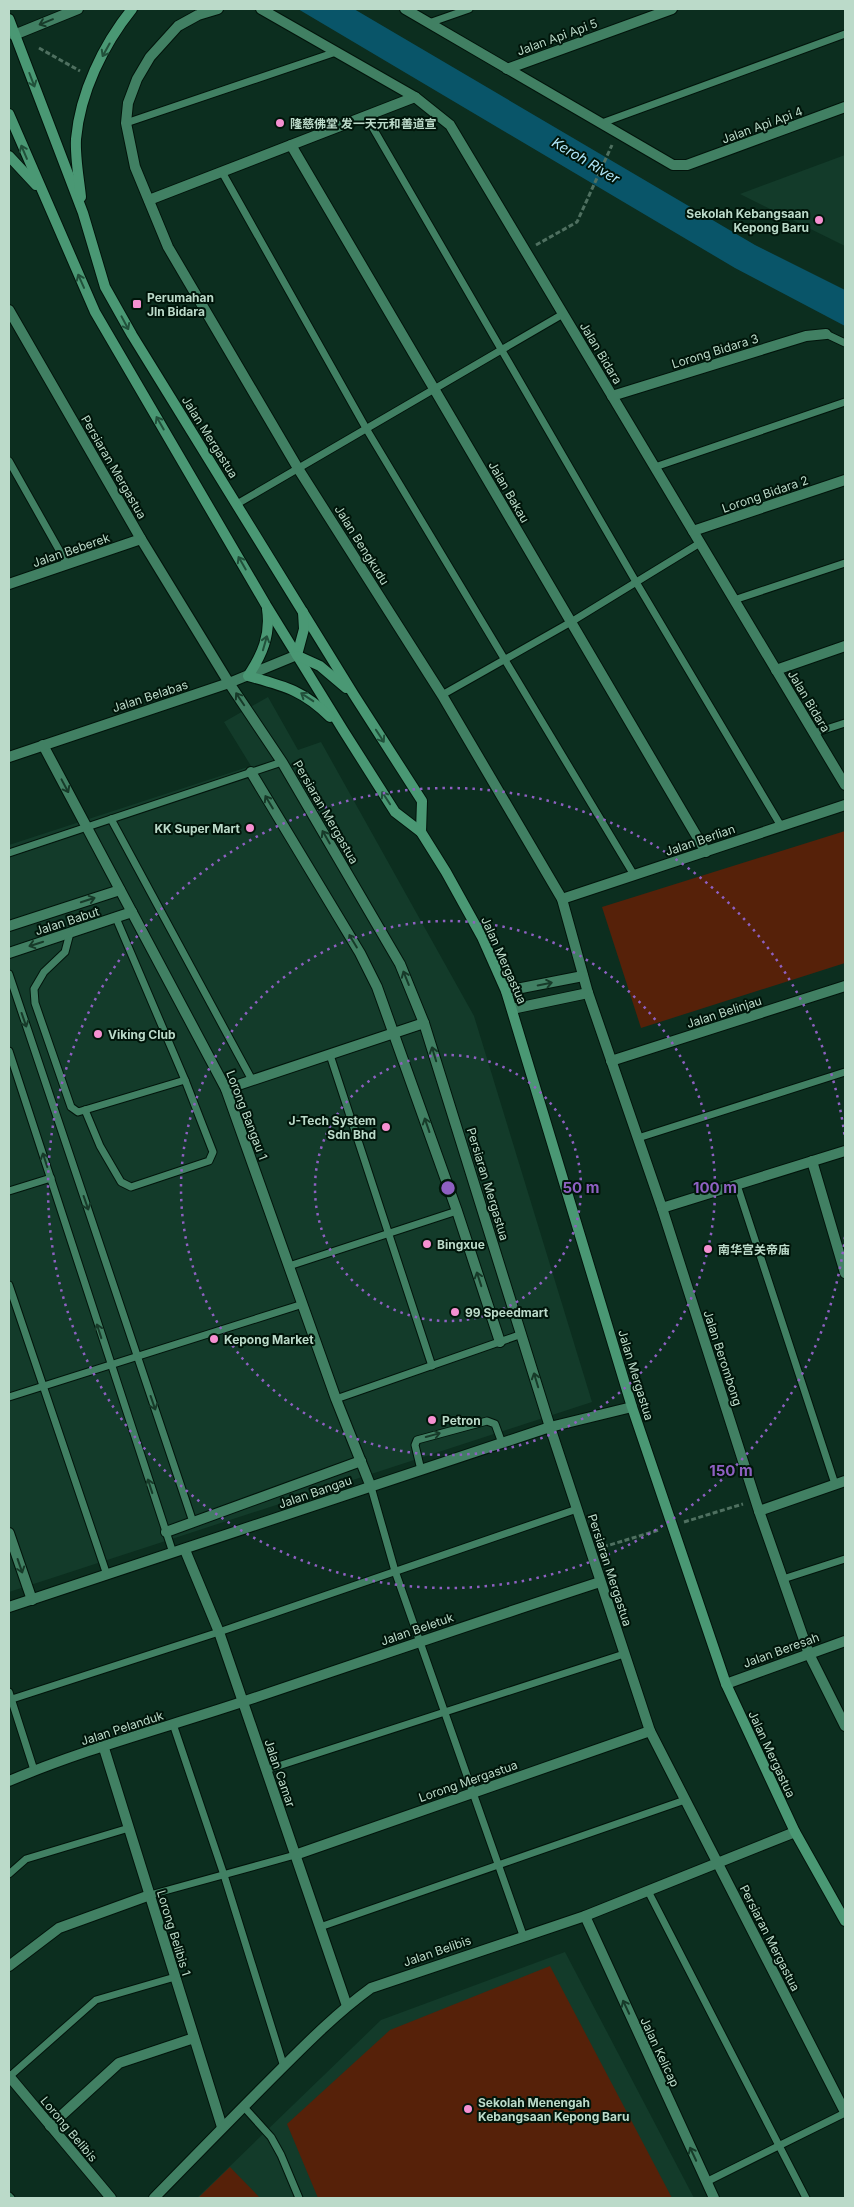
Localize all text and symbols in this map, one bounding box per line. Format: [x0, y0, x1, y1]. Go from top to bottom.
street label: Jalan Api Api 5 [515, 15, 599, 59]
one-way arrow [39, 17, 54, 27]
one-way arrow [101, 42, 110, 57]
one-way arrow [28, 72, 37, 87]
street label: Jalan Api Api 4 [719, 103, 805, 147]
place label: 隆慈佛堂 发一天元和善道宣 [290, 116, 437, 131]
marker: 隆慈佛堂 发一天元和善道宣 [274, 117, 286, 129]
water label: Keroh River [549, 133, 624, 187]
one-way arrow [19, 145, 29, 160]
place label: Sekolah Kebangsaan Kepong Baru [686, 206, 809, 235]
marker: Sekolah Kebangsaan Kepong Baru [813, 214, 825, 226]
one-way arrow [76, 274, 86, 289]
place label: Perumahan Jln Bidara [147, 290, 214, 319]
marker: Perumahan Jln Bidara [131, 298, 143, 310]
one-way arrow [120, 316, 130, 331]
street label: Jalan Bidara [577, 319, 625, 387]
street label: Lorong Bidara 3 [670, 331, 760, 371]
street label: Jalan Mergastua [179, 393, 241, 481]
street label: Persiaran Mergastua [78, 413, 150, 521]
one-way arrow [154, 416, 164, 431]
street label: Jalan Bakau [485, 458, 533, 526]
street label: Lorong Bidara 2 [720, 472, 810, 516]
street label: Jalan Bengkudu [331, 502, 393, 588]
street label: Jalan Beberek [30, 530, 112, 570]
one-way arrow [237, 556, 247, 571]
one-way arrow [261, 635, 271, 651]
street label: Jalan Bidara [785, 667, 833, 735]
street label: Jalan Belabas [110, 677, 190, 715]
one-way arrow [235, 692, 245, 706]
one-way arrow [300, 692, 314, 702]
one-way arrow [376, 729, 386, 743]
street label: Persiaran Mergastua [290, 758, 362, 866]
one-way arrow [61, 778, 70, 793]
one-way arrow [381, 792, 391, 806]
one-way arrow [263, 796, 273, 810]
place label: KK Super Mart [154, 821, 241, 836]
street label: Jalan Berlian [663, 821, 737, 859]
marker: KK Super Mart [244, 822, 256, 834]
one-way arrow [320, 830, 330, 845]
one-way arrow [80, 895, 96, 905]
street label: Jalan Babut [33, 904, 101, 938]
street label: Jalan Mergastua [478, 914, 530, 1006]
one-way arrow [347, 935, 357, 949]
one-way arrow [29, 940, 44, 949]
one-way arrow [401, 971, 410, 986]
one-way arrow [536, 979, 552, 988]
street label: Jalan Belinjau [685, 993, 763, 1031]
one-way arrow [20, 1012, 30, 1028]
place label: Viking Club [108, 1027, 176, 1042]
marker: Viking Club [92, 1028, 104, 1040]
one-way arrow [428, 1046, 438, 1062]
street label: Lorong Bangau 1 [223, 1068, 271, 1162]
place label: J-Tech System Sdn Bhd [289, 1113, 376, 1142]
one-way arrow [422, 1118, 431, 1134]
marker: J-Tech System Sdn Bhd [380, 1121, 392, 1133]
street label: Persiaran Mergastua [464, 1126, 512, 1242]
one-way arrow [40, 1152, 49, 1168]
text: 50 m [563, 1178, 599, 1197]
text: 100 m [693, 1178, 737, 1197]
centre of rings [439, 1179, 457, 1197]
one-way arrow [82, 1195, 91, 1210]
place label: Bingxue [437, 1237, 485, 1252]
marker: Bingxue [421, 1238, 433, 1250]
place label: 南华宫关帝庙 [718, 1242, 790, 1257]
marker: 南华宫关帝庙 [702, 1243, 714, 1255]
one-way arrow [474, 1271, 484, 1287]
place label: 99 Speedmart [465, 1305, 549, 1320]
marker: 99 Speedmart [449, 1306, 461, 1318]
street label: Jalan Berombong [700, 1308, 746, 1408]
one-way arrow [94, 1324, 104, 1340]
street label: Jalan Mergastua [615, 1328, 657, 1422]
place label: Kepong Market [224, 1332, 314, 1347]
marker: Kepong Market [208, 1333, 220, 1345]
one-way arrow [530, 1373, 540, 1389]
one-way arrow [149, 1394, 158, 1410]
place label: Petron [442, 1413, 481, 1428]
marker: Petron [426, 1414, 438, 1426]
one-way arrow [425, 1430, 441, 1439]
text: 150 m [709, 1461, 753, 1480]
street label: Jalan Bangau [276, 1472, 354, 1512]
one-way arrow [145, 1478, 154, 1494]
street label: Persiaran Mergastua [585, 1512, 635, 1628]
one-way arrow [16, 1558, 25, 1574]
street label: Jalan Beletuk [379, 1609, 456, 1648]
street label: Jalan Beresah [741, 1629, 821, 1671]
street label: Jalan Pelanduk [79, 1707, 166, 1748]
street label: Jalan Mergastua [745, 1708, 799, 1800]
street label: Jalan Camar [261, 1737, 299, 1809]
street label: Lorong Mergastua [417, 1757, 519, 1805]
street label: Persiaran Mergastua [737, 1882, 803, 1994]
street label: Lorong Belibis 1 [154, 1888, 194, 1978]
street label: Jalan Belibis [401, 1932, 473, 1970]
one-way arrow [620, 1999, 630, 2014]
street label: Jalan Kelicap [637, 2015, 683, 2089]
street label: Lorong Belibis [37, 2093, 101, 2165]
place label: Sekolah Menengah Kebangsaan Kepong Baru [478, 2095, 629, 2124]
marker: Sekolah Menengah Kebangsaan Kepong Baru [462, 2103, 474, 2115]
one-way arrow [688, 2147, 698, 2162]

